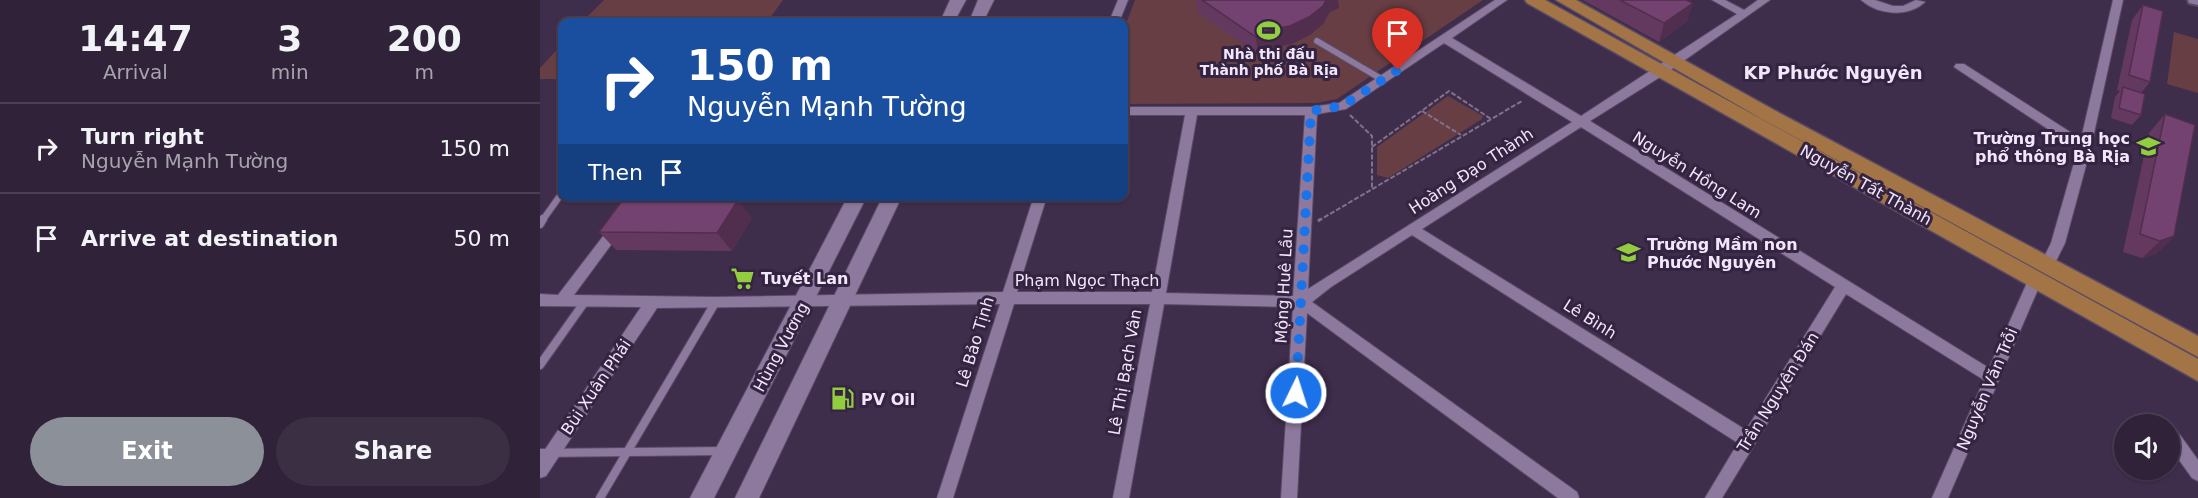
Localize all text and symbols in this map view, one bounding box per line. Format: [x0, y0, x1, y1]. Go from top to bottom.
pin [1372, 8, 1423, 70]
sports icon: Nhà thi đấu Thành phố Bà Rịa [1256, 17, 1282, 43]
icon: arrive [1381, 17, 1414, 50]
text: 14:47 [78, 18, 193, 59]
text: 3 [277, 18, 302, 59]
text: 200 [387, 18, 462, 59]
text: 150 m [687, 41, 833, 90]
icon: right [588, 42, 666, 120]
place label: Nhà thi đấu Thành phố Bà Rịa [1200, 46, 1338, 78]
text: Arrival [103, 60, 168, 84]
text: min [271, 60, 309, 84]
text: m [415, 60, 434, 84]
district label: KP Phước Nguyên [1743, 62, 1923, 83]
text: Nguyễn Mạnh Tường [687, 91, 967, 122]
text: Turn right [81, 124, 204, 149]
street label: Hoàng Đạo Thành [1405, 124, 1537, 218]
street label: Nguyễn Hồng Lam [1629, 128, 1765, 222]
place label: Trường Trung học phổ thông Bà Rịa [1973, 129, 2130, 166]
icon: right [30, 132, 63, 165]
school or university icon: Trường Trung học phổ thông Bà Rịa [2135, 134, 2161, 160]
text: 150 m [440, 136, 510, 161]
street label: Nguyễn Tất Thành [1797, 141, 1935, 229]
text: Nguyễn Mạnh Tường [81, 149, 288, 173]
icon: arrive [655, 156, 688, 189]
text: Then [588, 160, 643, 185]
icon: arrive [30, 222, 63, 255]
text: Arrive at destination [81, 226, 338, 251]
text: 50 m [454, 226, 510, 251]
street label: Mộng Huê Lầu [1272, 228, 1296, 344]
place label: Trường Mầm non Phước Nguyên [1647, 235, 1798, 272]
school or university icon: Trường Mầm non Phước Nguyên [1616, 240, 1642, 266]
supermarket icon: Tuyết Lan [730, 265, 756, 291]
place label: Tuyết Lan [761, 269, 848, 288]
street label: Phạm Ngọc Thạch [1015, 271, 1159, 290]
street label: Lê Bảo Tịnh [952, 294, 998, 390]
street label: Lê Bình [1560, 295, 1620, 343]
street label: Hùng Vương [749, 299, 813, 395]
street label: Lê Thị Bạch Vân [1105, 308, 1145, 436]
street label: Nguyễn Văn Trỗi [1953, 325, 2021, 453]
street label: Trần Nguyên Đán [1733, 328, 1823, 456]
street label: Bùi Xuân Phái [557, 336, 635, 438]
position arrow [1264, 361, 1328, 425]
fuel station icon: PV Oil [830, 386, 856, 412]
place label: PV Oil [861, 390, 915, 409]
map controls [2114, 414, 2180, 480]
button: sound [2114, 414, 2180, 480]
button: Exit [30, 417, 264, 486]
button: Share [276, 417, 510, 486]

